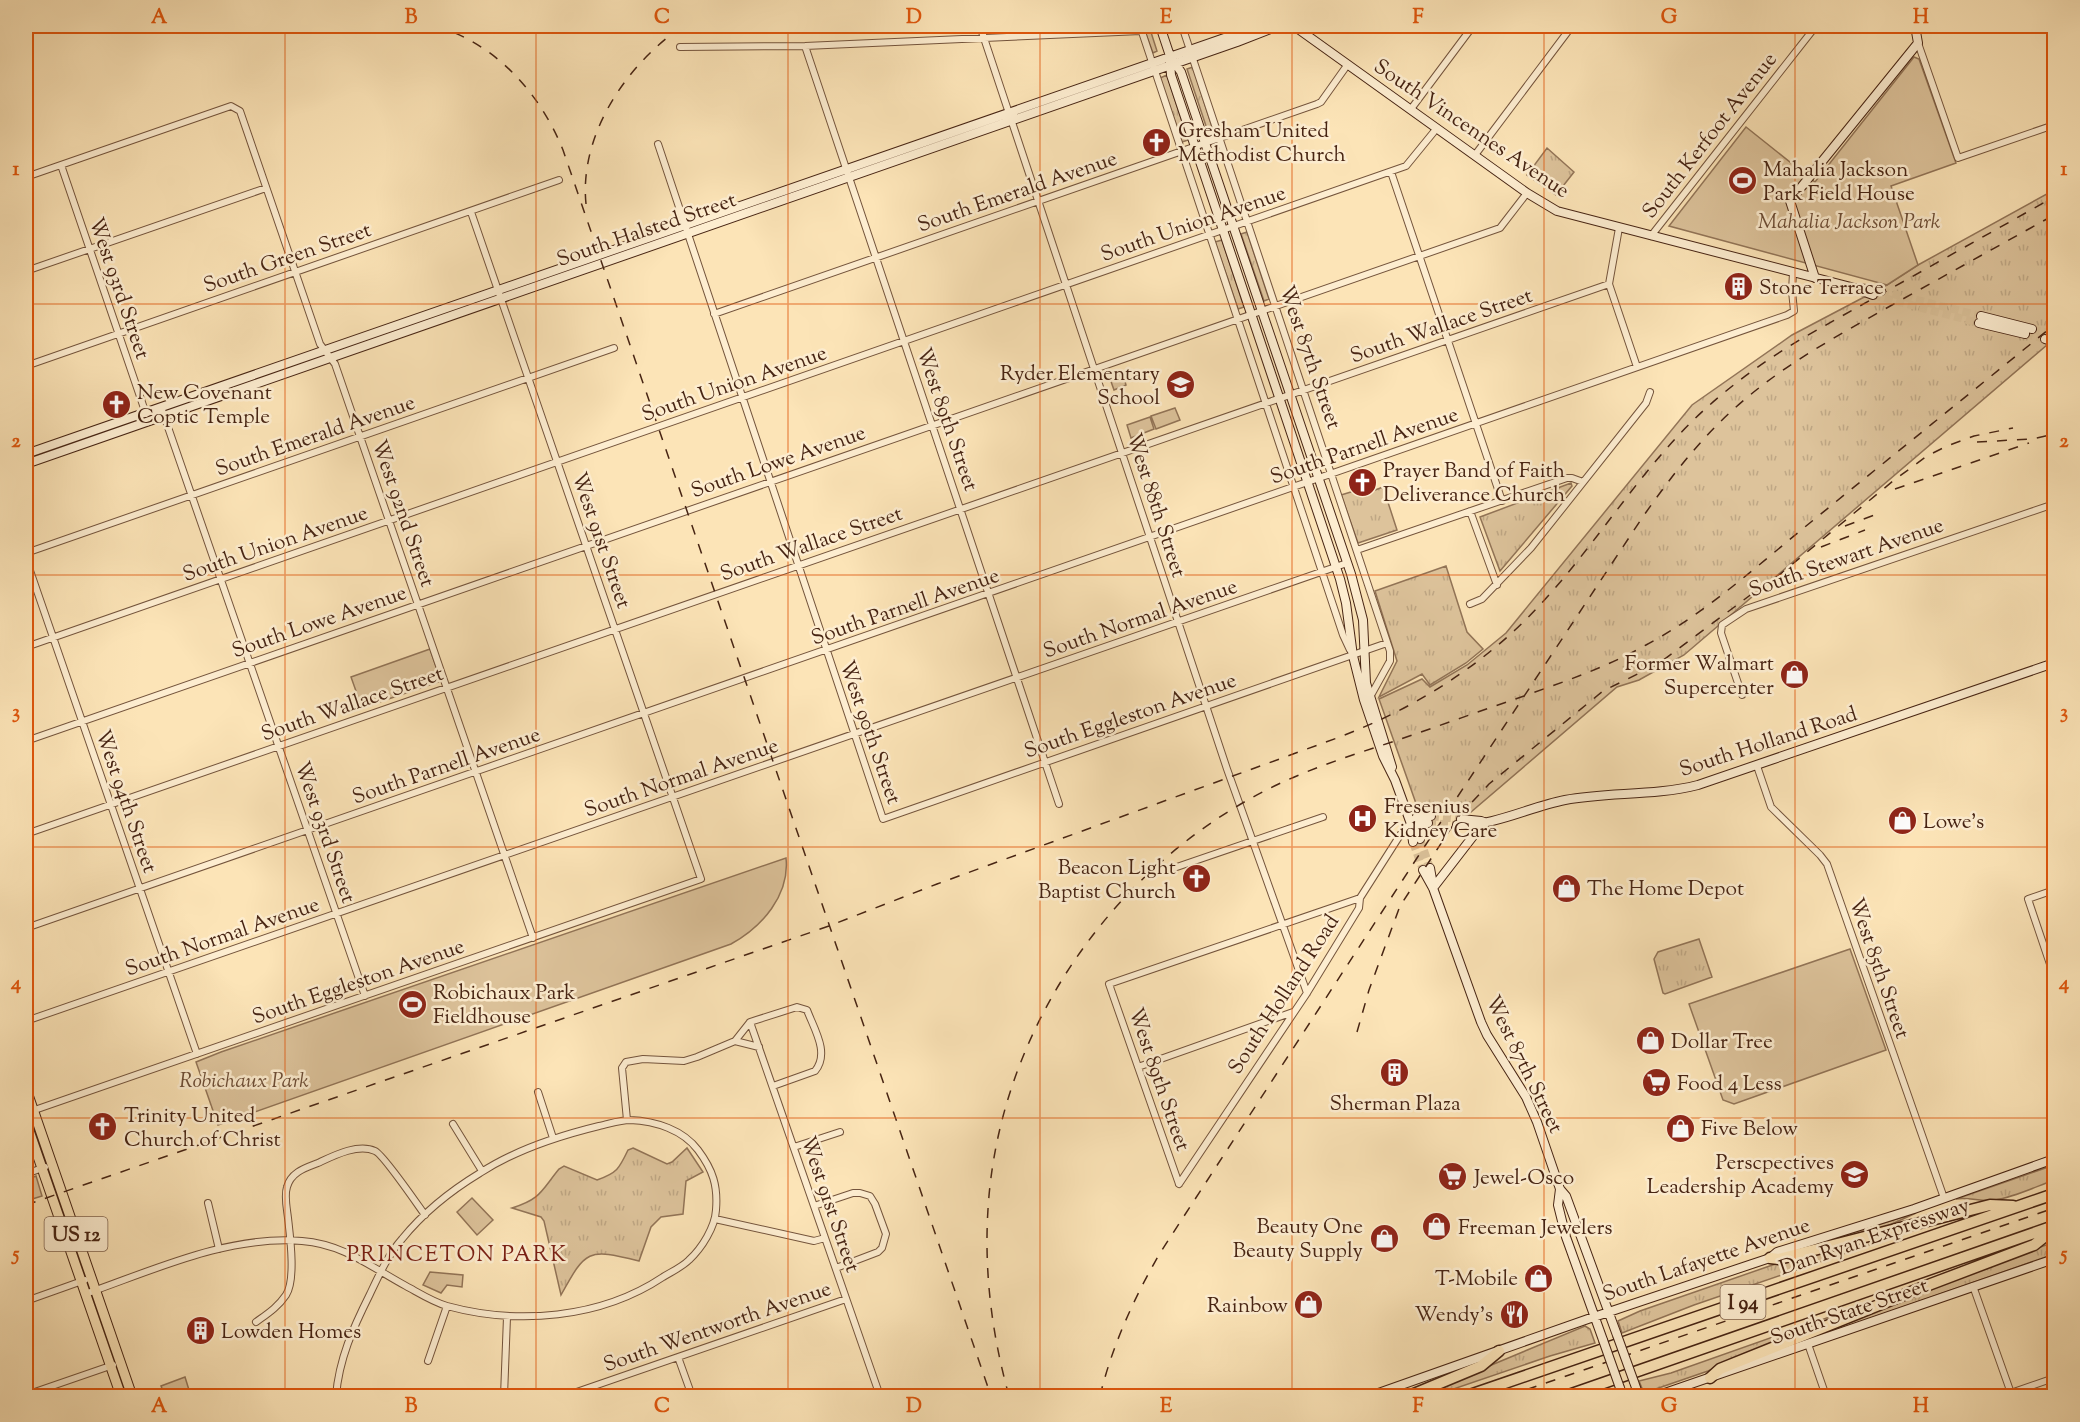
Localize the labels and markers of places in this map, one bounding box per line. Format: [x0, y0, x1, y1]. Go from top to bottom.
place label: Gresham United Methodist Church [1178, 117, 1346, 171]
church icon: Gresham United Methodist Church [1141, 126, 1173, 158]
place label: Mahalia Jackson Park Field House [1763, 156, 1915, 210]
sports icon: Mahalia Jackson Park Field House [1726, 165, 1758, 197]
building icon: Stone Terrace [1722, 271, 1754, 303]
place label: Stone Terrace [1759, 274, 1884, 304]
place label: Ryder Elementary School [1000, 360, 1161, 414]
school or university icon: Ryder Elementary School [1165, 369, 1197, 401]
place label: New Covenant Coptic Temple [137, 379, 272, 433]
church icon: New Covenant Coptic Temple [100, 388, 132, 420]
place label: Prayer Band of Faith Deliverance Church [1383, 457, 1565, 511]
church icon: Prayer Band of Faith Deliverance Church [1346, 466, 1378, 498]
place label: Former Walmart Supercenter [1625, 650, 1774, 704]
shop icon: Former Walmart Supercenter [1779, 659, 1811, 691]
place label: Fresenius Kidney Care [1384, 793, 1497, 847]
hospital icon: Fresenius Kidney Care [1347, 802, 1379, 834]
shop icon: Lowe's [1886, 805, 1918, 837]
place label: Lowe's [1923, 808, 1984, 838]
place label: Beacon Light Baptist Church [1038, 854, 1176, 908]
church icon: Beacon Light Baptist Church [1181, 863, 1213, 895]
shop icon: The Home Depot [1550, 872, 1582, 904]
place label: The Home Depot [1587, 875, 1744, 905]
place label: Robichaux Park Fieldhouse [433, 979, 576, 1033]
sports icon: Robichaux Park Fieldhouse [396, 988, 428, 1020]
shop icon: Dollar Tree [1634, 1025, 1666, 1057]
place label: Dollar Tree [1671, 1028, 1773, 1058]
building icon: Sherman Plaza [1379, 1056, 1411, 1088]
supermarket icon: Food 4 Less [1640, 1067, 1672, 1099]
place label: Food 4 Less [1677, 1070, 1782, 1100]
place label: Sherman Plaza [1329, 1090, 1461, 1120]
place label: Trinity United Church of Christ [124, 1102, 281, 1156]
church icon: Trinity United Church of Christ [87, 1111, 119, 1143]
shop icon: Five Below [1664, 1112, 1696, 1144]
place label: Five Below [1701, 1115, 1798, 1145]
place label: Perscpectives Leadership Academy [1647, 1149, 1835, 1203]
school or university icon: Perscpectives Leadership Academy [1839, 1158, 1871, 1190]
supermarket icon: Jewel-Osco [1437, 1161, 1469, 1193]
place label: Jewel-Osco [1473, 1164, 1574, 1194]
shop icon: Freeman Jewelers [1421, 1211, 1453, 1243]
place label: Beauty One Beauty Supply [1233, 1213, 1364, 1267]
place label: Freeman Jewelers [1458, 1214, 1613, 1244]
shop icon: Beauty One Beauty Supply [1368, 1222, 1400, 1254]
shop icon: T-Mobile [1523, 1262, 1555, 1294]
place label: T-Mobile [1435, 1265, 1518, 1295]
shop icon: Rainbow [1293, 1289, 1325, 1321]
place label: Rainbow [1207, 1292, 1288, 1322]
restaurant icon: Wendy's [1498, 1298, 1530, 1330]
place label: Wendy's [1414, 1301, 1493, 1331]
building icon: Lowden Homes [184, 1315, 216, 1347]
place label: Lowden Homes [221, 1318, 361, 1348]

